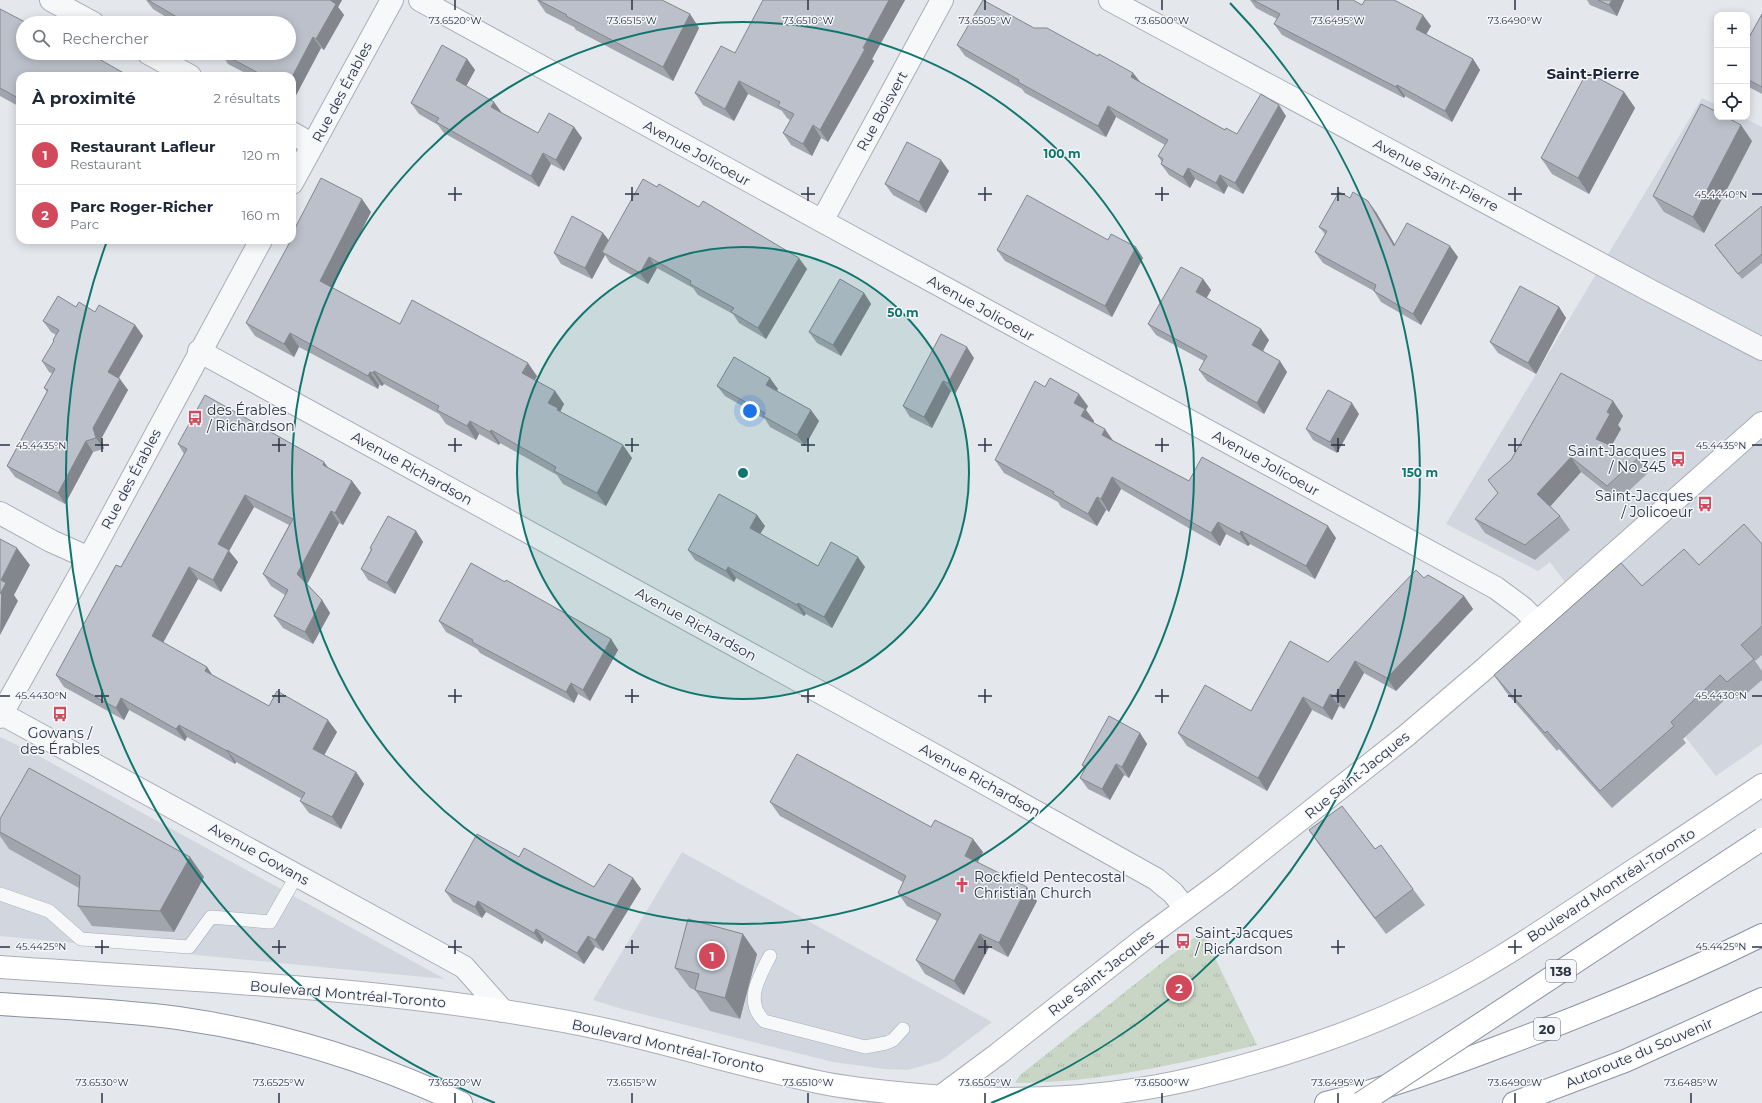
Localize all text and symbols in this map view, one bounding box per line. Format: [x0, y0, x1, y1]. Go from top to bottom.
map controls [1714, 12, 1750, 120]
button: + [1714, 12, 1750, 48]
text: 73.6520°W [428, 14, 482, 27]
text: 73.6515°W [607, 14, 657, 27]
text: 73.6510°W [782, 14, 834, 27]
text: 73.6505°W [959, 14, 1011, 27]
text: 73.6500°W [1135, 14, 1189, 27]
text: 73.6495°W [1311, 14, 1365, 27]
text: 73.6490°W [1488, 14, 1542, 27]
search box [16, 16, 296, 60]
icon: search [30, 27, 52, 49]
text: Rechercher [62, 29, 149, 48]
street label: Rue des Érables [308, 38, 376, 145]
button: − [1714, 48, 1750, 84]
district label: Saint-Pierre [1546, 64, 1640, 83]
street label: Rue Boisvert [853, 68, 912, 154]
button: locate [1714, 84, 1750, 120]
text: À proximité [32, 88, 136, 108]
text: 2 résultats [214, 90, 280, 106]
street label: Avenue Jolicoeur [640, 116, 754, 190]
street label: Avenue Saint-Pierre [1370, 134, 1502, 216]
text: Restaurant Lafleur [70, 137, 215, 156]
text: 100 m [1044, 146, 1080, 161]
text: 1 [42, 147, 48, 163]
text: 120 m [242, 147, 280, 163]
text: Restaurant [70, 156, 141, 172]
text: 45.4440°N [1694, 188, 1748, 201]
text: Parc Roger-Richer [70, 197, 213, 216]
text: 2 [41, 207, 49, 223]
text: 160 m [242, 207, 280, 223]
text: Parc [70, 216, 99, 232]
street label: Avenue Jolicoeur [924, 271, 1038, 345]
text: 50 m [887, 305, 919, 320]
place label: des Érables / Richardson [206, 401, 295, 435]
your location [740, 401, 760, 421]
bus stop icon: des Érables / Richardson [186, 409, 204, 427]
street label: Rue des Érables [97, 425, 165, 532]
street label: Avenue Jolicoeur [1209, 426, 1323, 500]
street label: Avenue Richardson [348, 427, 476, 509]
text: 45.4435°N [16, 439, 66, 452]
text: 45.4435°N [1696, 439, 1746, 452]
place label: Saint-Jacques / No 345 [1568, 442, 1666, 476]
bus stop icon: Saint-Jacques / No 345 [1669, 450, 1687, 468]
text: 150 m [1402, 465, 1438, 480]
centre of rings [736, 466, 750, 480]
place label: Saint-Jacques / Jolicoeur [1595, 487, 1693, 521]
bus stop icon: Saint-Jacques / Jolicoeur [1696, 495, 1714, 513]
street label: Avenue Richardson [632, 583, 760, 665]
text: 45.4430°N [15, 689, 67, 702]
text: 45.4430°N [1695, 689, 1747, 702]
bus stop icon: Gowans / des Érables [51, 705, 69, 723]
place label: Gowans / des Érables [20, 724, 100, 758]
street label: Rue Saint-Jacques [1301, 727, 1413, 823]
street label: Avenue Richardson [916, 739, 1044, 821]
street label: Avenue Gowans [205, 819, 313, 889]
street label: Boulevard Montréal-Toronto [1524, 824, 1699, 946]
place label: Rockfield Pentecostal Christian Church [974, 868, 1125, 902]
church icon: Rockfield Pentecostal Christian Church [953, 876, 971, 894]
place label: Saint-Jacques / Richardson [1194, 924, 1293, 958]
street label: Rue Saint-Jacques [1044, 926, 1158, 1020]
bus stop icon: Saint-Jacques / Richardson [1174, 932, 1192, 950]
text: 45.4425°N [16, 940, 66, 953]
text: 45.4425°N [1696, 940, 1746, 953]
pin: 1 [699, 941, 725, 971]
road number: 138 [1546, 960, 1576, 982]
pin: 2 [1166, 973, 1192, 1003]
street label: Boulevard Montréal-Toronto [249, 976, 447, 1012]
street label: Autoroute du Souvenir [1562, 1014, 1716, 1092]
street label: Boulevard Montréal-Toronto [570, 1015, 766, 1077]
road number: 20 [1534, 1018, 1560, 1040]
text: 73.6530°W [75, 1076, 129, 1089]
text: 73.6525°W [253, 1076, 305, 1089]
text: 73.6520°W [428, 1076, 482, 1089]
text: 73.6515°W [607, 1076, 657, 1089]
text: 73.6510°W [782, 1076, 834, 1089]
text: 73.6505°W [959, 1076, 1011, 1089]
text: 73.6500°W [1135, 1076, 1189, 1089]
text: 73.6495°W [1311, 1076, 1365, 1089]
text: 73.6490°W [1488, 1076, 1542, 1089]
text: 73.6485°W [1664, 1076, 1718, 1089]

